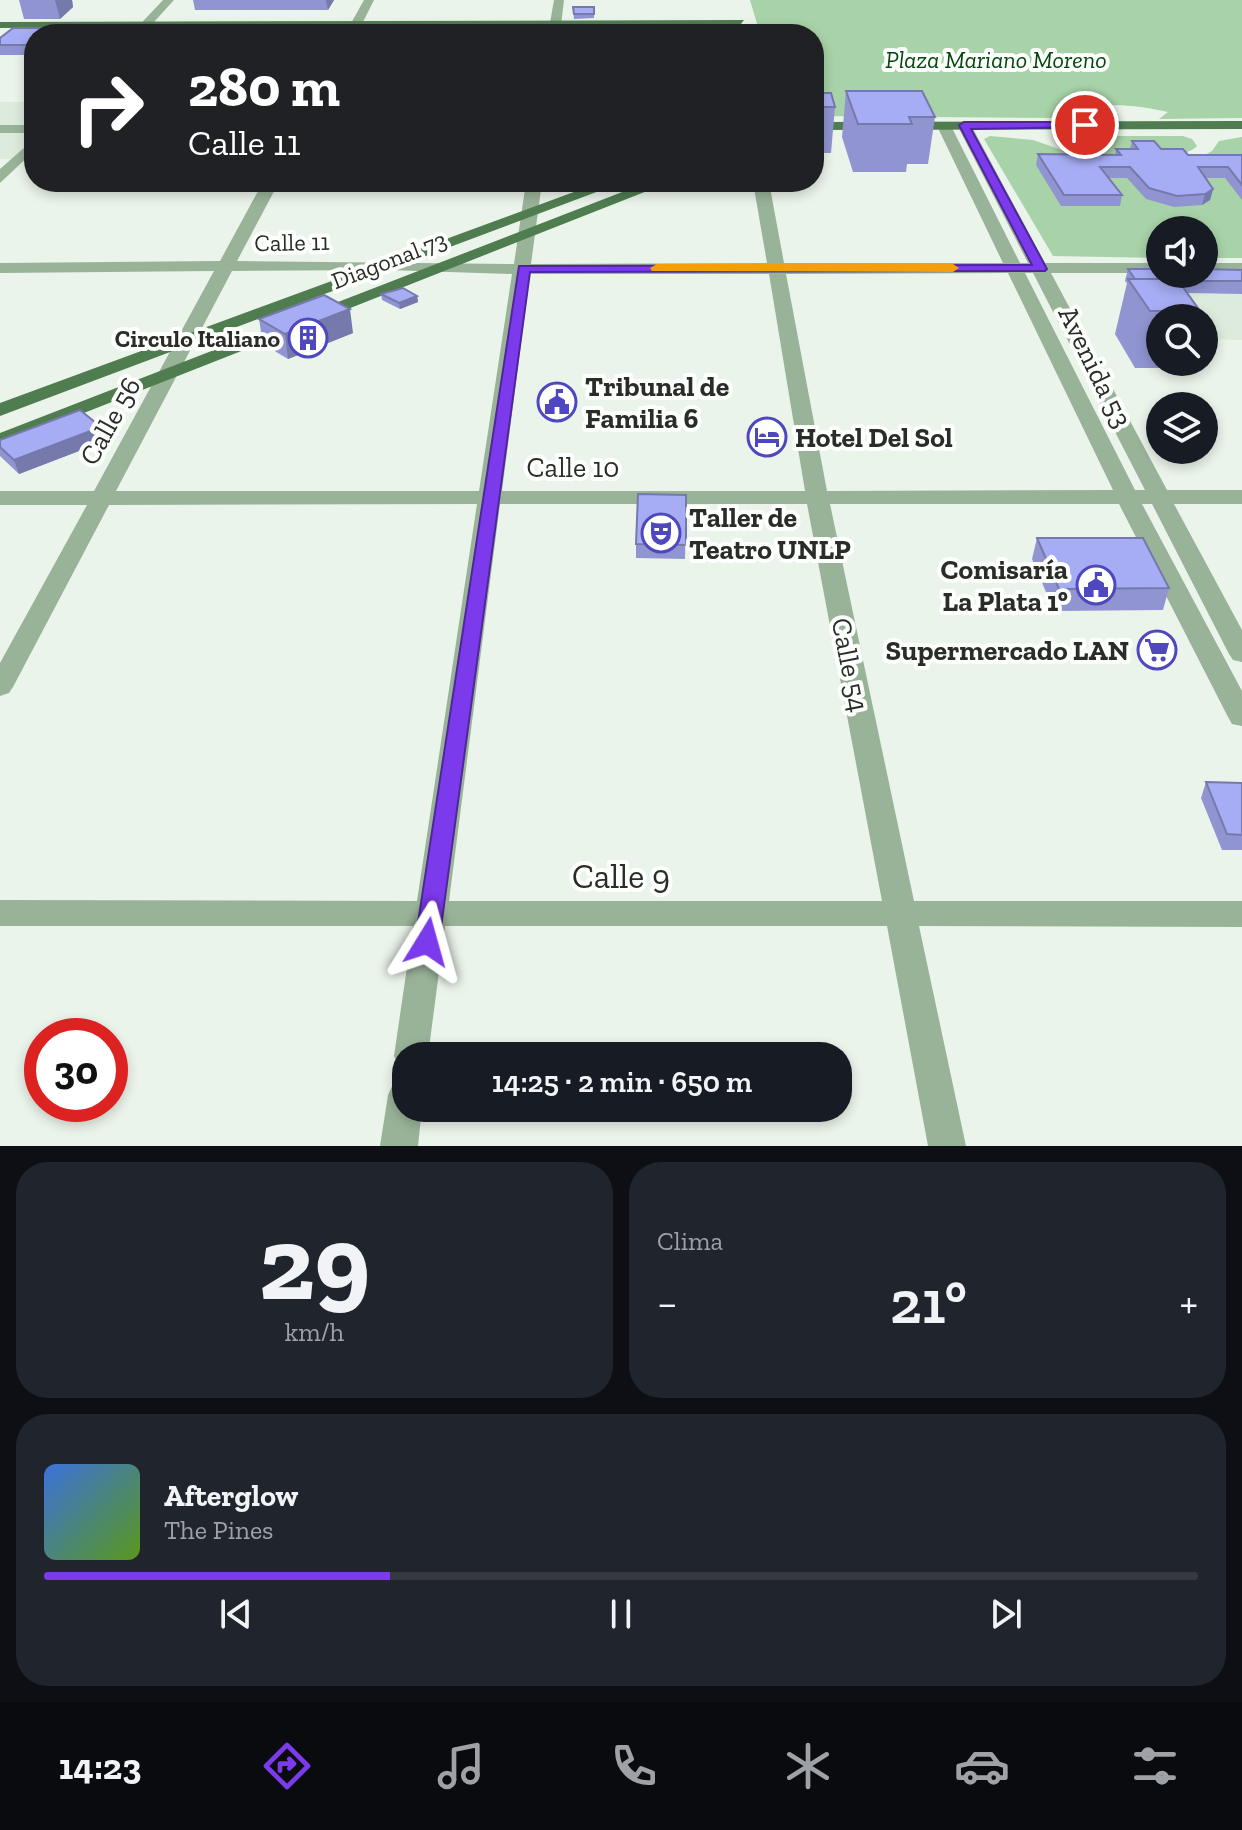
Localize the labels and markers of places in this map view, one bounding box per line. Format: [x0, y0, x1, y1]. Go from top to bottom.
pin [1051, 91, 1119, 159]
building icon: Circulo Italiano [287, 317, 329, 359]
place label: Circulo Italiano [115, 324, 280, 353]
place label: Tribunal de Familia 6 [585, 370, 729, 435]
public building icon: Tribunal de Familia 6 [536, 381, 578, 423]
hotel icon: Hotel Del Sol [746, 416, 788, 458]
place label: Hotel Del Sol [795, 421, 953, 454]
place label: Taller de Teatro UNLP [689, 501, 851, 566]
theatre icon: Taller de Teatro UNLP [640, 512, 682, 554]
place label: Comisaría La Plata 1° [941, 553, 1068, 618]
public building icon: Comisaría La Plata 1° [1075, 564, 1117, 606]
supermarket icon: Supermercado LAN [1136, 629, 1178, 671]
place label: Supermercado LAN [885, 634, 1129, 667]

